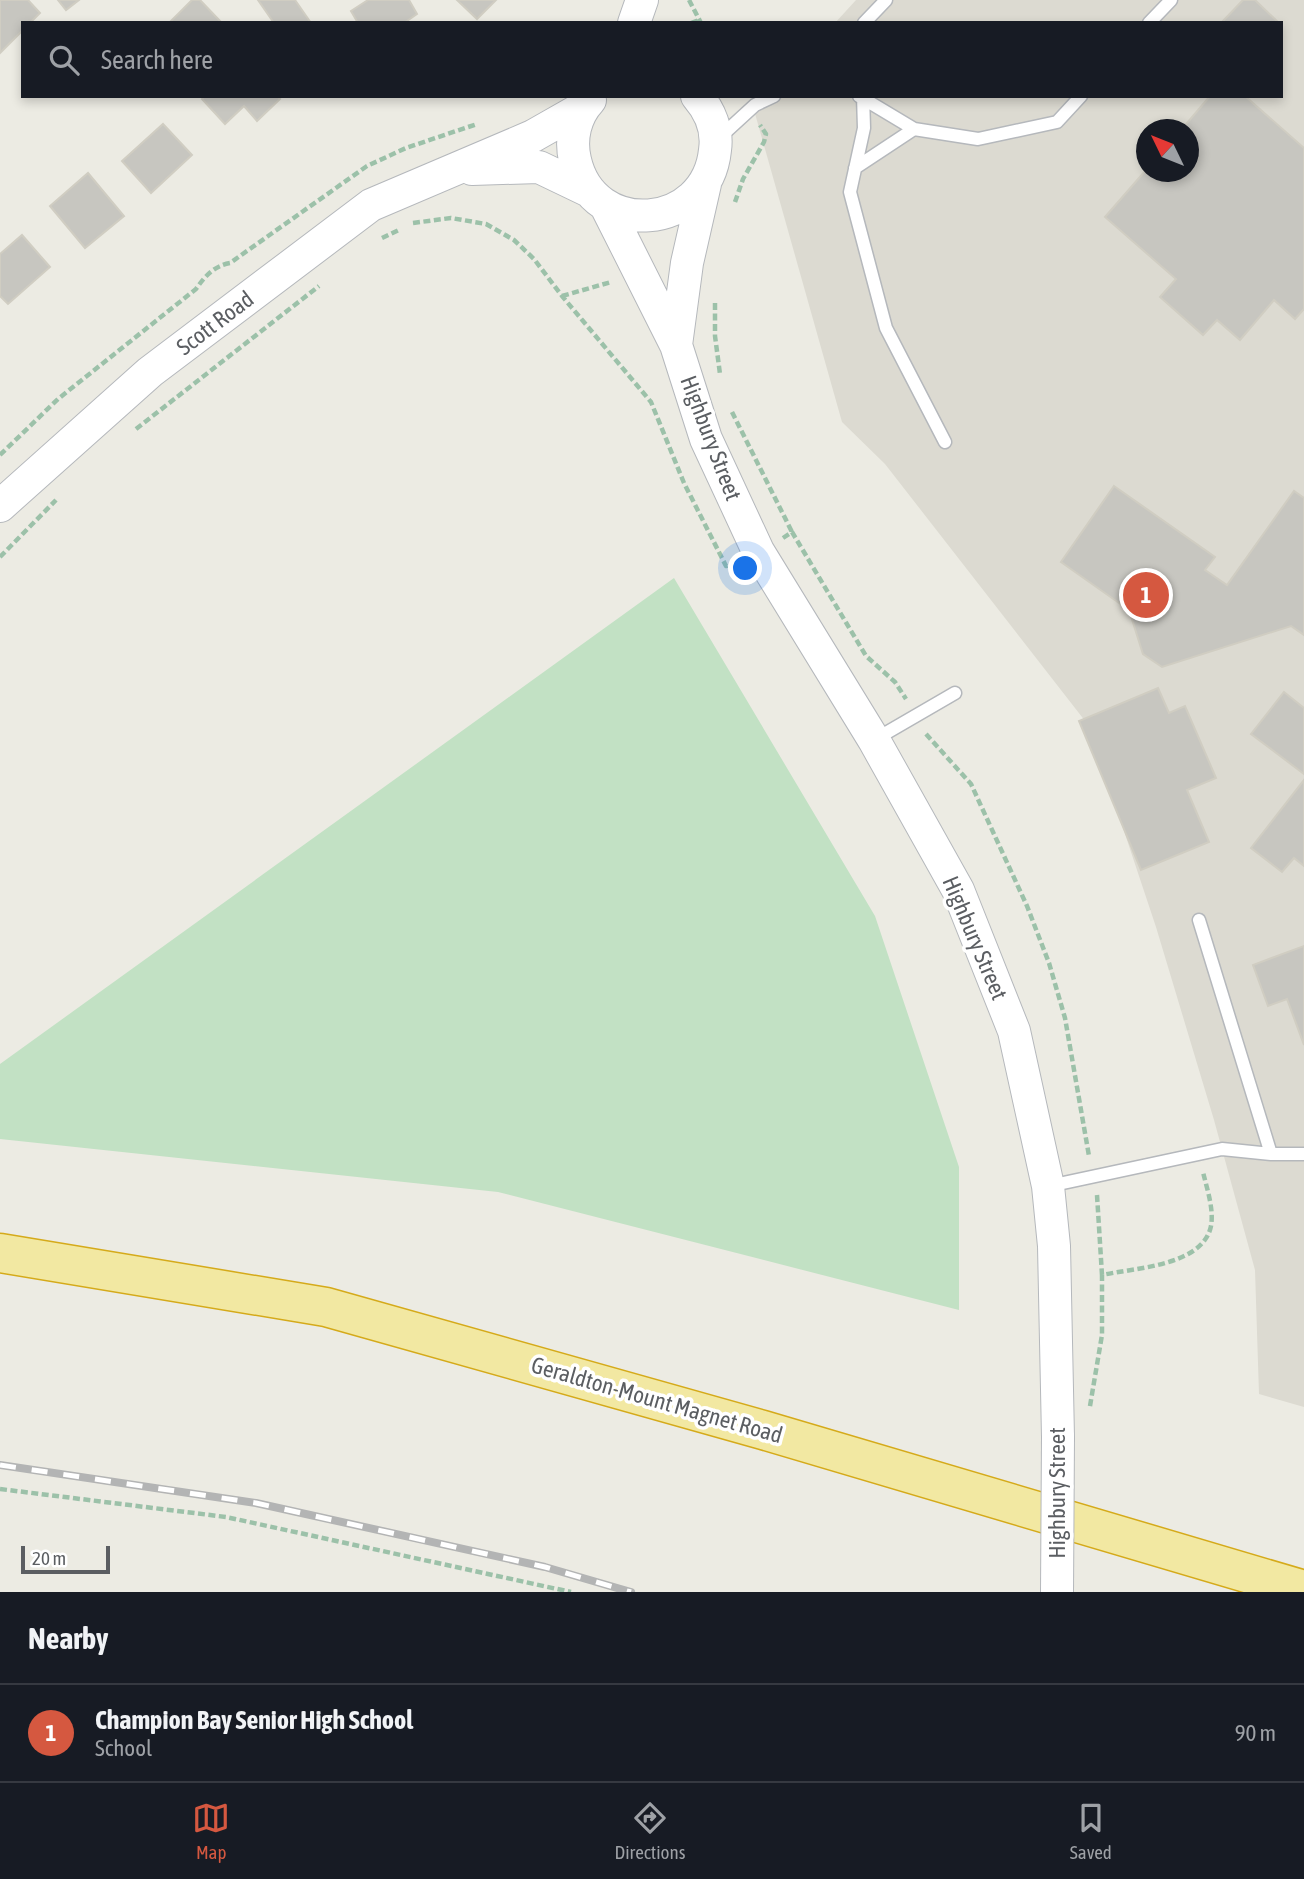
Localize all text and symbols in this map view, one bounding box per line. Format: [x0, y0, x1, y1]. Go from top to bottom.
search box [21, 21, 1283, 98]
icon: search [45, 41, 83, 79]
text: Search here [101, 45, 213, 75]
north arrow [1136, 119, 1199, 182]
street label: Scott Road [172, 286, 258, 360]
street label: Highbury Street [675, 372, 747, 504]
your location [728, 551, 762, 585]
pin: 1 [1123, 569, 1169, 621]
street label: Highbury Street [937, 872, 1013, 1004]
street label: Geraldton-Mount Magnet Road [528, 1352, 786, 1448]
street label: Highbury Street [1044, 1427, 1070, 1559]
scale bar [21, 1543, 110, 1575]
text: 20 m [32, 1547, 66, 1569]
text: Nearby [28, 1621, 108, 1655]
text: Champion Bay Senior High School [95, 1705, 413, 1735]
text: 1 [46, 1720, 56, 1746]
text: 90 m [1235, 1720, 1276, 1746]
text: School [95, 1735, 152, 1761]
tab: Map [192, 1799, 230, 1863]
tab: Directions [615, 1799, 685, 1863]
tab: Saved [1070, 1799, 1112, 1863]

